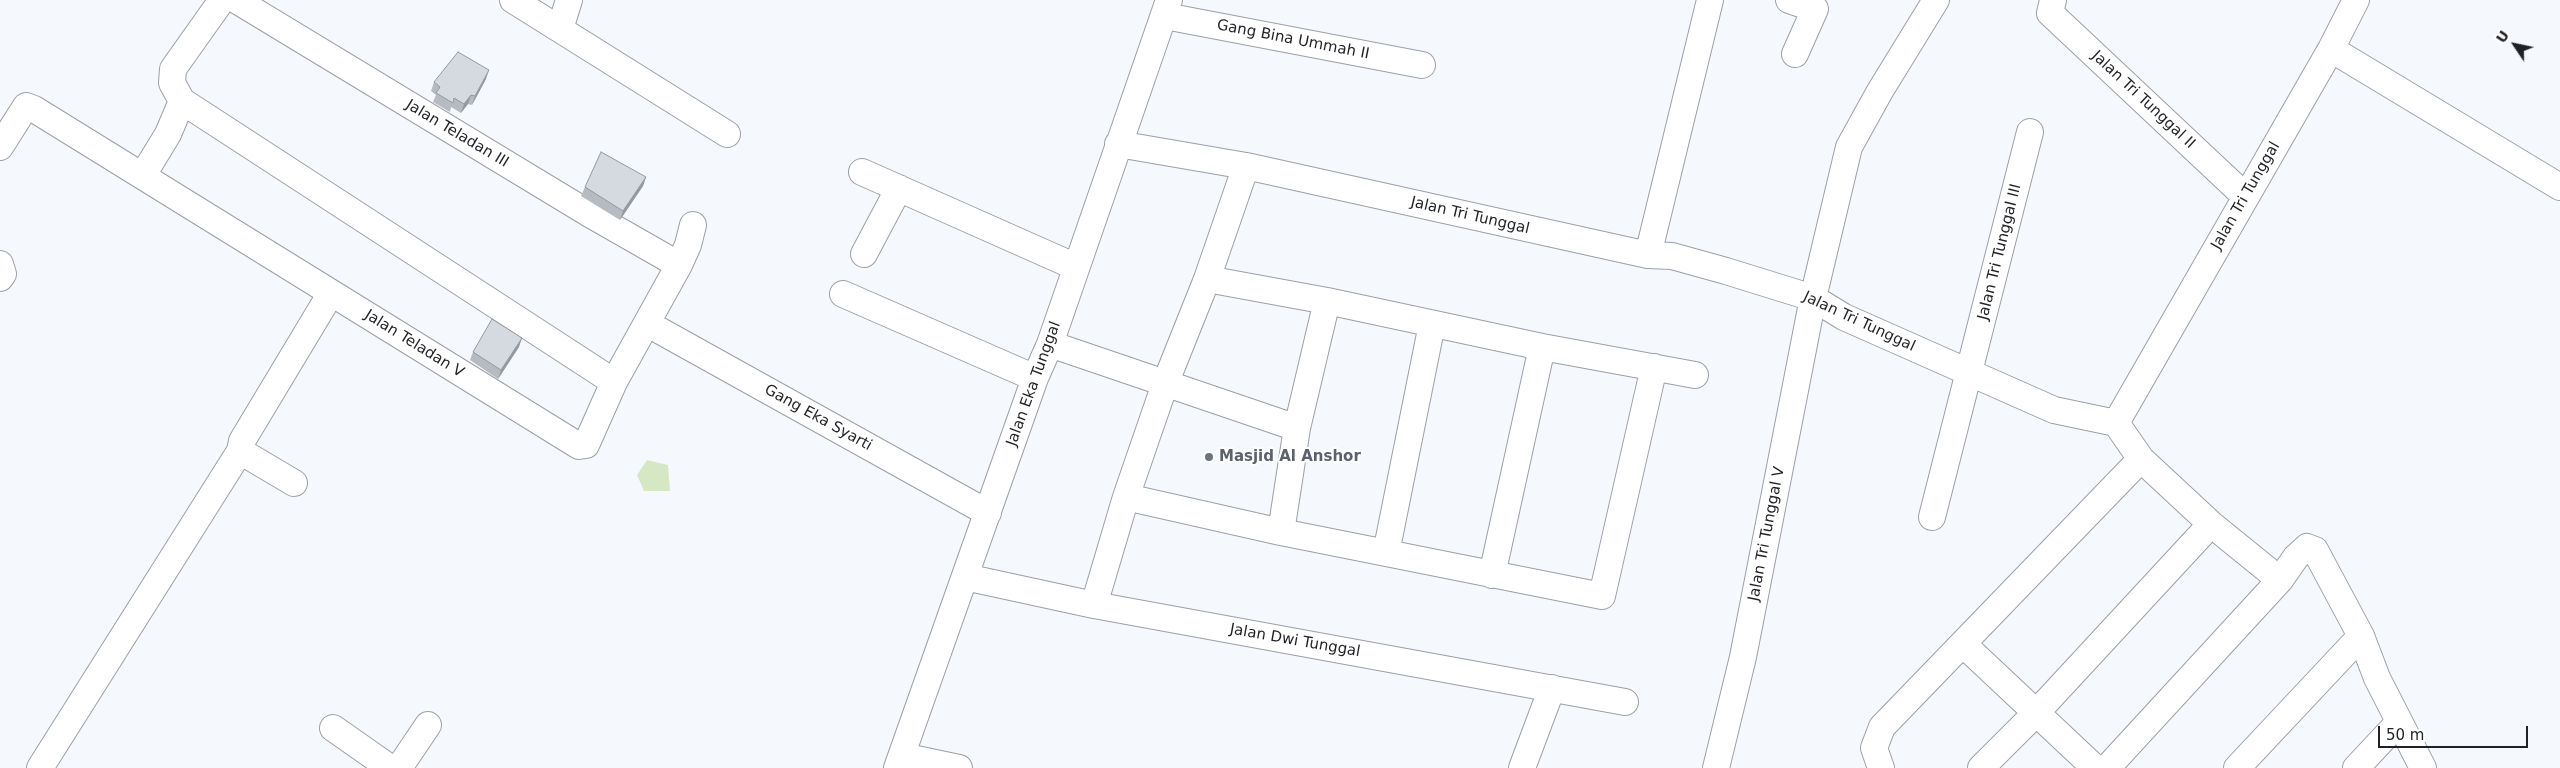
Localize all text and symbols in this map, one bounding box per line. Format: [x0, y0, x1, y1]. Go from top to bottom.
street label: Gang Bina Ummah II [1215, 16, 1371, 64]
north arrow [2490, 20, 2540, 70]
text: U [2493, 27, 2512, 46]
street label: Jalan Tri Tunggal II [2087, 47, 2199, 153]
street label: Jalan Teladan III [402, 96, 512, 172]
street label: Jalan Tri Tunggal [2208, 139, 2284, 253]
street label: Jalan Tri Tunggal III [1974, 182, 2026, 322]
street label: Jalan Tri Tunggal [1409, 194, 1531, 238]
street label: Jalan Tri Tunggal [1800, 288, 1918, 356]
street label: Jalan Teladan V [361, 306, 467, 382]
street label: Jalan Eka Tunggal [1003, 319, 1065, 449]
street label: Gang Eka Syarti [761, 381, 875, 455]
place label: Masjid Al Anshor [1219, 448, 1361, 466]
marker: Masjid Al Anshor [1203, 451, 1215, 463]
street label: Jalan Tri Tunggal V [1745, 465, 1789, 603]
street label: Jalan Dwi Tunggal [1228, 621, 1362, 661]
scale bar [2380, 716, 2530, 748]
text: 50 m [2386, 726, 2424, 744]

